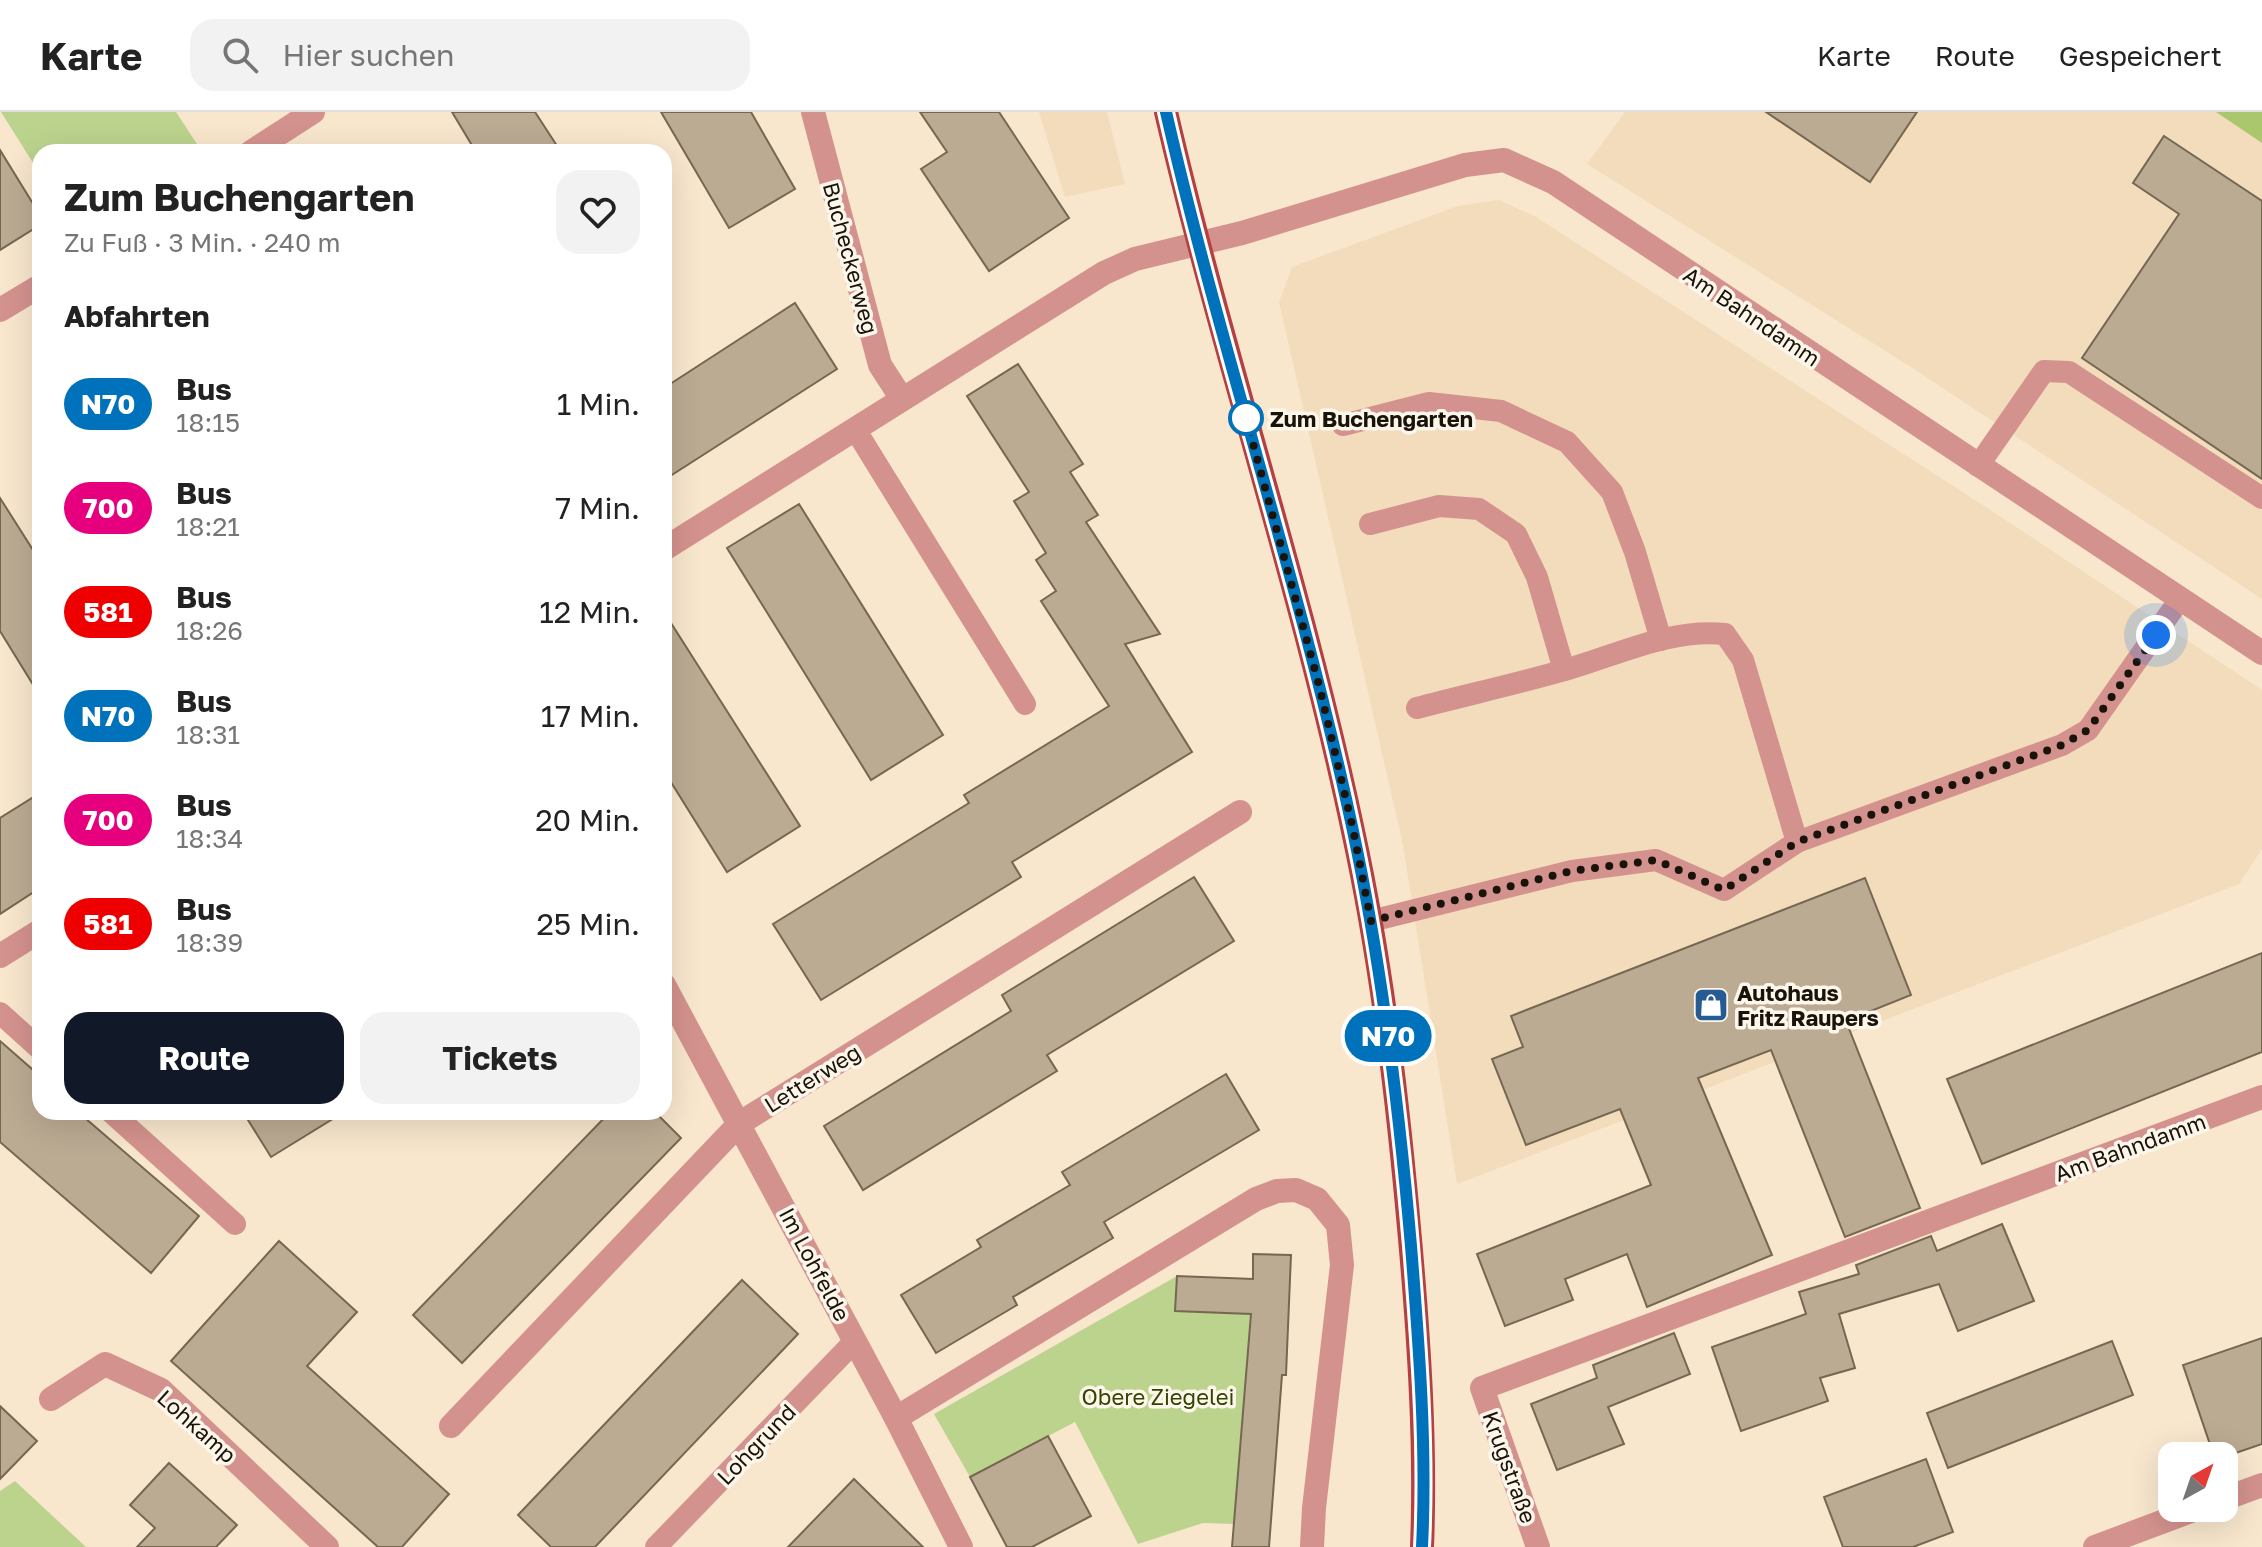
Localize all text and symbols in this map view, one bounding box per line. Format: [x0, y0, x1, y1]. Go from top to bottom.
search box [190, 19, 750, 91]
text: Karte [40, 33, 142, 78]
icon: search [218, 33, 262, 77]
text: Hier suchen [282, 37, 455, 73]
text: Karte [1817, 39, 1891, 72]
text: Route [1935, 39, 2015, 72]
text: Gespeichert [2059, 39, 2222, 72]
button: heart [556, 170, 640, 254]
text: Zum Buchengarten [64, 174, 415, 219]
street label: Bucheckerweg [818, 179, 884, 337]
text: Zu Fuß · 3 Min. · 240 m [64, 227, 341, 258]
street label: Am Bahndamm [1679, 260, 1825, 372]
text: Abfahrten [64, 298, 210, 334]
text: Bus [176, 371, 232, 407]
text: 1 Min. [557, 386, 640, 422]
text: N70 [81, 387, 135, 420]
marker: Zum Buchengarten [1229, 401, 1263, 435]
place label: Zum Buchengarten [1270, 405, 1473, 432]
text: 18:15 [176, 407, 240, 438]
text: Bus [176, 475, 232, 511]
text: 7 Min. [555, 490, 640, 526]
text: 700 [82, 491, 134, 524]
text: 18:21 [176, 511, 240, 542]
text: Bus [176, 579, 232, 615]
text: 12 Min. [539, 594, 640, 630]
text: 581 [83, 595, 133, 628]
text: 18:26 [176, 615, 243, 646]
your location [2136, 615, 2176, 655]
text: Bus [176, 683, 232, 719]
text: 17 Min. [541, 698, 640, 734]
text: N70 [81, 699, 135, 732]
text: 18:31 [176, 719, 240, 750]
text: Bus [176, 787, 232, 823]
text: 20 Min. [535, 802, 640, 838]
text: 700 [82, 803, 134, 836]
text: 18:34 [176, 823, 243, 854]
text: Bus [176, 891, 232, 927]
text: 25 Min. [536, 906, 640, 942]
text: 581 [83, 907, 133, 940]
text: 18:39 [176, 927, 243, 958]
place label: Autohaus Fritz Raupers [1737, 979, 1879, 1031]
shop icon: Autohaus Fritz Raupers [1692, 986, 1730, 1024]
line badge: N70 [1342, 1010, 1434, 1062]
button: Route [64, 1012, 344, 1104]
button: Tickets [360, 1012, 640, 1104]
text: N70 [1361, 1019, 1415, 1052]
street label: Letterweg [759, 1038, 865, 1118]
street label: Am Bahndamm [2051, 1107, 2209, 1187]
street label: Im Lohfelde [774, 1203, 856, 1325]
park label: Obere Ziegelei [1082, 1383, 1234, 1410]
street label: Lohkamp [152, 1384, 242, 1468]
street label: Lohgrund [711, 1398, 801, 1490]
street label: Krugstraße [1477, 1407, 1543, 1527]
north arrow [2158, 1442, 2238, 1522]
map controls [2158, 1442, 2238, 1522]

